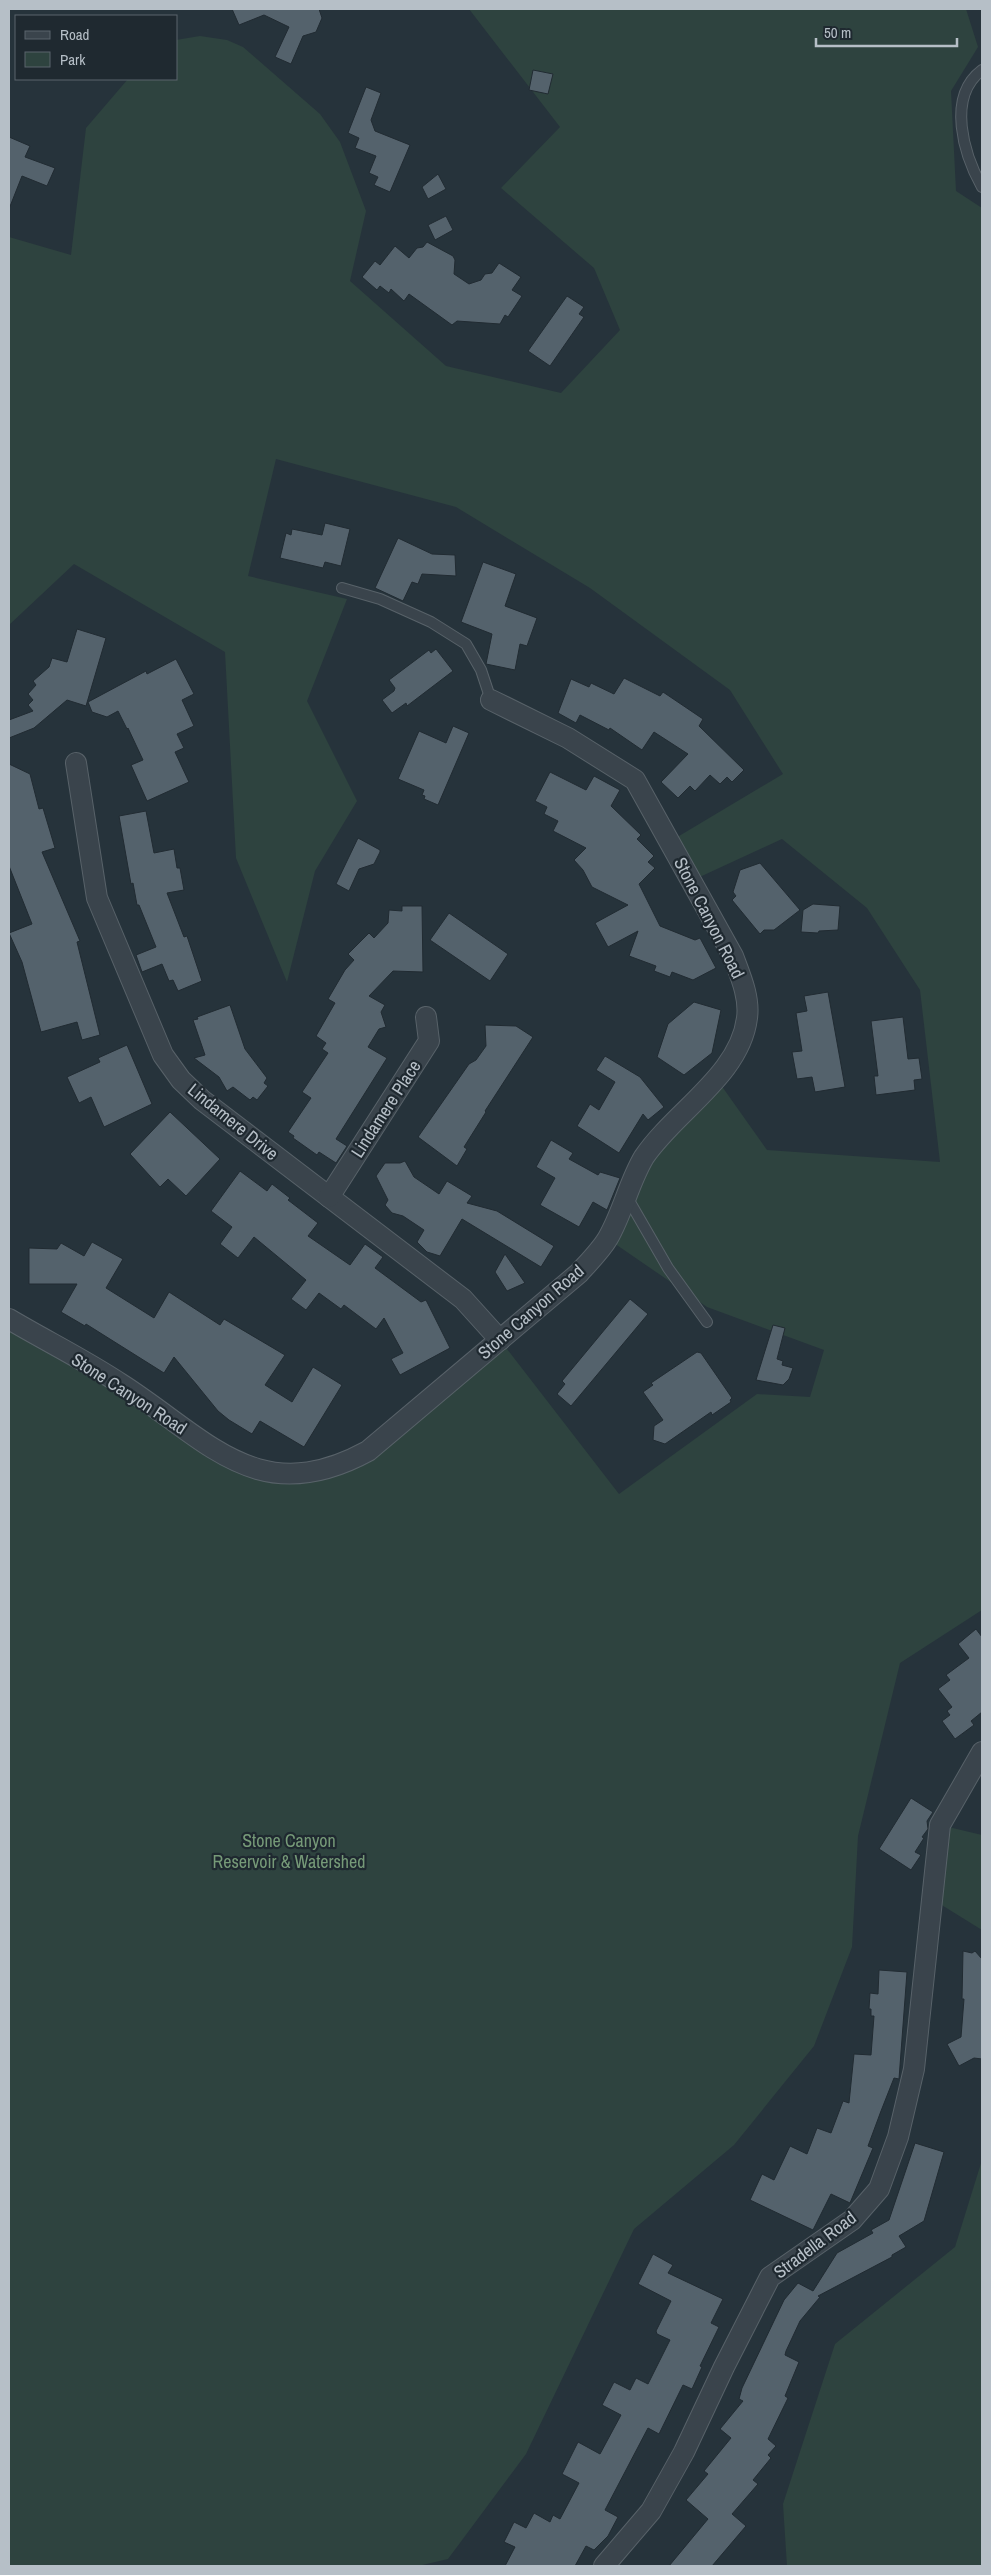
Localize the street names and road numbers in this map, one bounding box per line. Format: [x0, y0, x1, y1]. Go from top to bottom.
street label: Stone Canyon Road [668, 853, 751, 983]
street label: Lindamere Place [345, 1055, 426, 1162]
street label: Lindamere Drive [183, 1077, 284, 1166]
street label: Stone Canyon Road [472, 1259, 589, 1365]
street label: Stone Canyon Road [67, 1347, 192, 1440]
street label: Stradella Road [768, 2205, 861, 2284]

